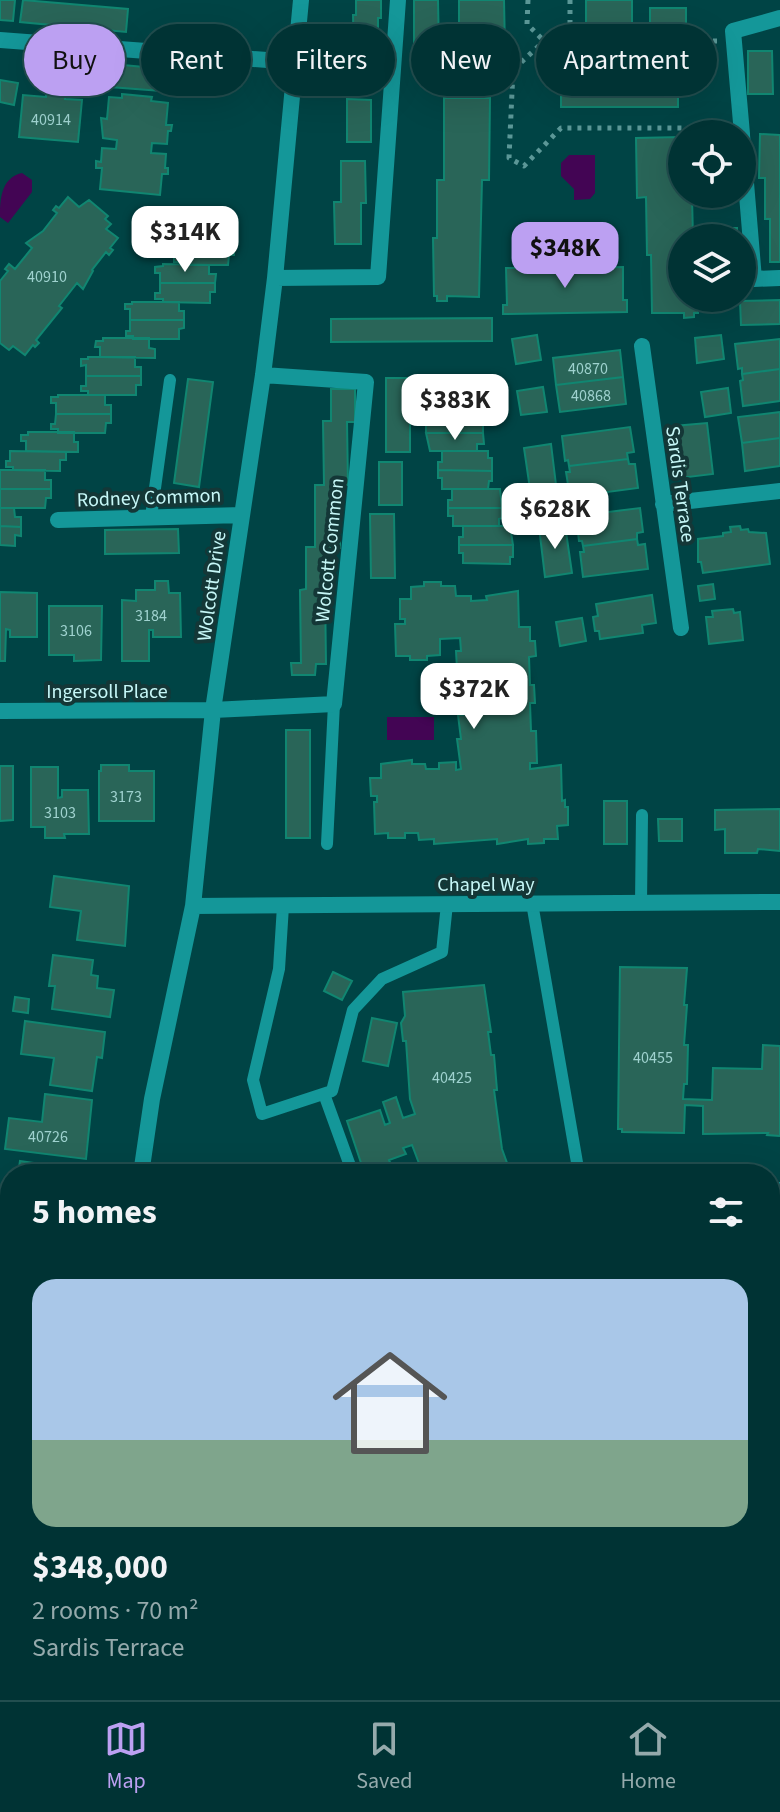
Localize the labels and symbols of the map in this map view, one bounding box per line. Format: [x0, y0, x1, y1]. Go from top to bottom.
house number: 40914 [31, 109, 71, 131]
pin: $314K [129, 206, 241, 274]
pin: $348K [509, 222, 621, 290]
house number: 40910 [27, 266, 67, 288]
house number: 40870 [568, 358, 608, 380]
pin: $383K [399, 374, 511, 442]
house number: 40868 [571, 385, 611, 407]
street label: Sardis Terrace [658, 424, 702, 544]
street label: Wolcott Common [308, 476, 352, 624]
street label: Rodney Common [76, 481, 222, 515]
pin: $628K [499, 483, 611, 551]
street label: Wolcott Drive [190, 529, 234, 643]
house number: 3184 [135, 605, 167, 627]
house number: 3106 [60, 620, 92, 642]
pin: $372K [418, 663, 530, 731]
street label: Ingersoll Place [46, 678, 168, 706]
house number: 3173 [110, 786, 142, 808]
house number: 3103 [44, 802, 76, 824]
street label: Chapel Way [437, 871, 535, 899]
house number: 40455 [633, 1047, 673, 1069]
house number: 40425 [432, 1067, 472, 1089]
house number: 40726 [28, 1126, 68, 1148]

